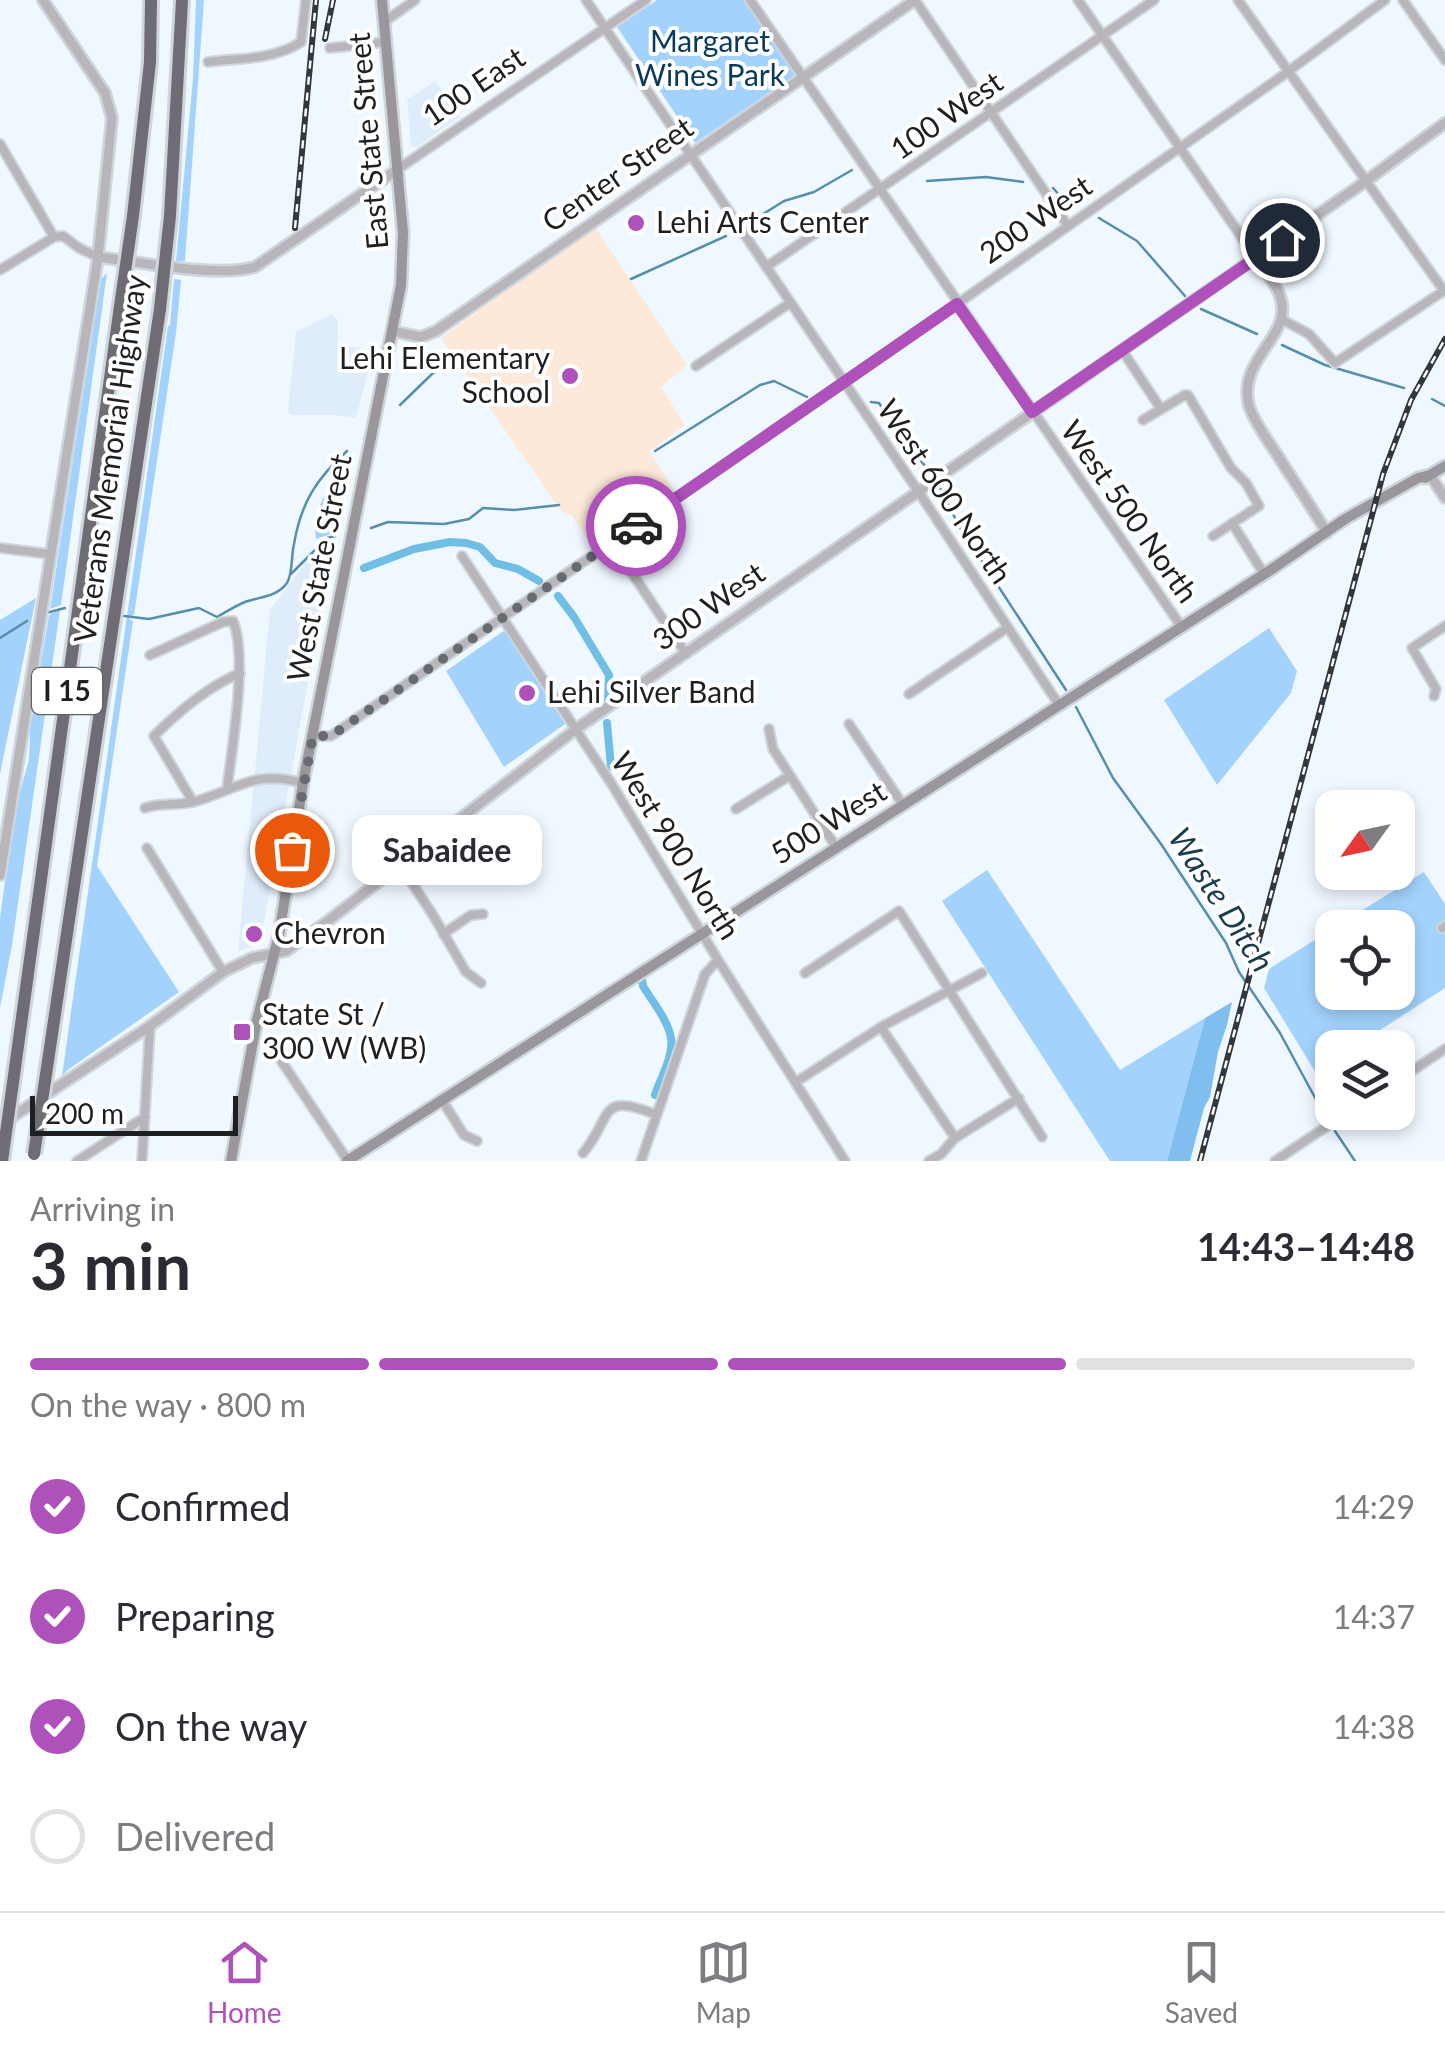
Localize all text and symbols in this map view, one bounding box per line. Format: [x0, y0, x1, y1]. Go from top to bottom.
park label: Margaret Wines Park [635, 22, 786, 92]
street label: East State Street [340, 31, 394, 251]
street label: 100 East [415, 38, 531, 133]
street label: 100 West [883, 63, 1009, 166]
street label: Center Street [535, 108, 699, 238]
street label: 200 West [972, 167, 1098, 270]
pin [1240, 198, 1325, 283]
place label: Lehi Arts Center [656, 203, 869, 239]
marker: Lehi Arts Center [625, 212, 647, 234]
icon: home [1255, 213, 1310, 268]
street label: Veterans Memorial Highway [65, 272, 153, 645]
place label: Lehi Elementary School [339, 339, 551, 409]
marker: Lehi Elementary School [559, 365, 581, 387]
street label: West 600 North [871, 392, 1021, 590]
street label: West 500 North [1054, 413, 1207, 609]
street label: West State Street [278, 451, 358, 684]
courier [586, 476, 686, 576]
icon: car [609, 499, 664, 554]
street label: 300 West [645, 554, 771, 657]
road number: I 15 [32, 668, 102, 714]
place label: Lehi Silver Band [547, 673, 756, 709]
marker: Lehi Silver Band [516, 682, 538, 704]
street label: West 900 North [605, 744, 749, 945]
street label: 500 West [764, 772, 892, 871]
north arrow [1315, 790, 1415, 890]
map controls [1315, 790, 1415, 1130]
pin [250, 808, 335, 893]
callout: Sabaidee [352, 815, 542, 885]
water label: Waste Ditch [1161, 820, 1283, 979]
icon: bag [265, 823, 320, 878]
text: Sabaidee [383, 830, 511, 869]
button: locate [1315, 910, 1415, 1010]
place label: Chevron [274, 914, 386, 950]
marker: Chevron [243, 923, 265, 945]
place label: State St / 300 W (WB) [262, 995, 426, 1065]
marker: State St / 300 W (WB) [231, 1021, 253, 1043]
button: layers [1315, 1030, 1415, 1130]
scale bar [30, 1091, 238, 1136]
text: 200 m [45, 1096, 124, 1130]
text: Arriving in [30, 1189, 175, 1228]
text: 14:43–14:48 [1197, 1223, 1415, 1269]
text: 3 min [30, 1226, 191, 1304]
text: On the way · 800 m [30, 1385, 306, 1424]
icon: check [30, 1479, 85, 1534]
text: Confirmed [115, 1483, 291, 1529]
text: 14:29 [1333, 1487, 1415, 1526]
icon: check [30, 1589, 85, 1644]
text: Preparing [115, 1593, 275, 1639]
text: 14:37 [1333, 1597, 1415, 1636]
icon: check [30, 1699, 85, 1754]
text: On the way [115, 1703, 307, 1749]
text: 14:38 [1333, 1707, 1415, 1746]
text: Delivered [115, 1813, 275, 1859]
tab: Home [207, 1935, 282, 2029]
tab: Map [696, 1935, 751, 2029]
tab: Saved [1165, 1935, 1238, 2029]

